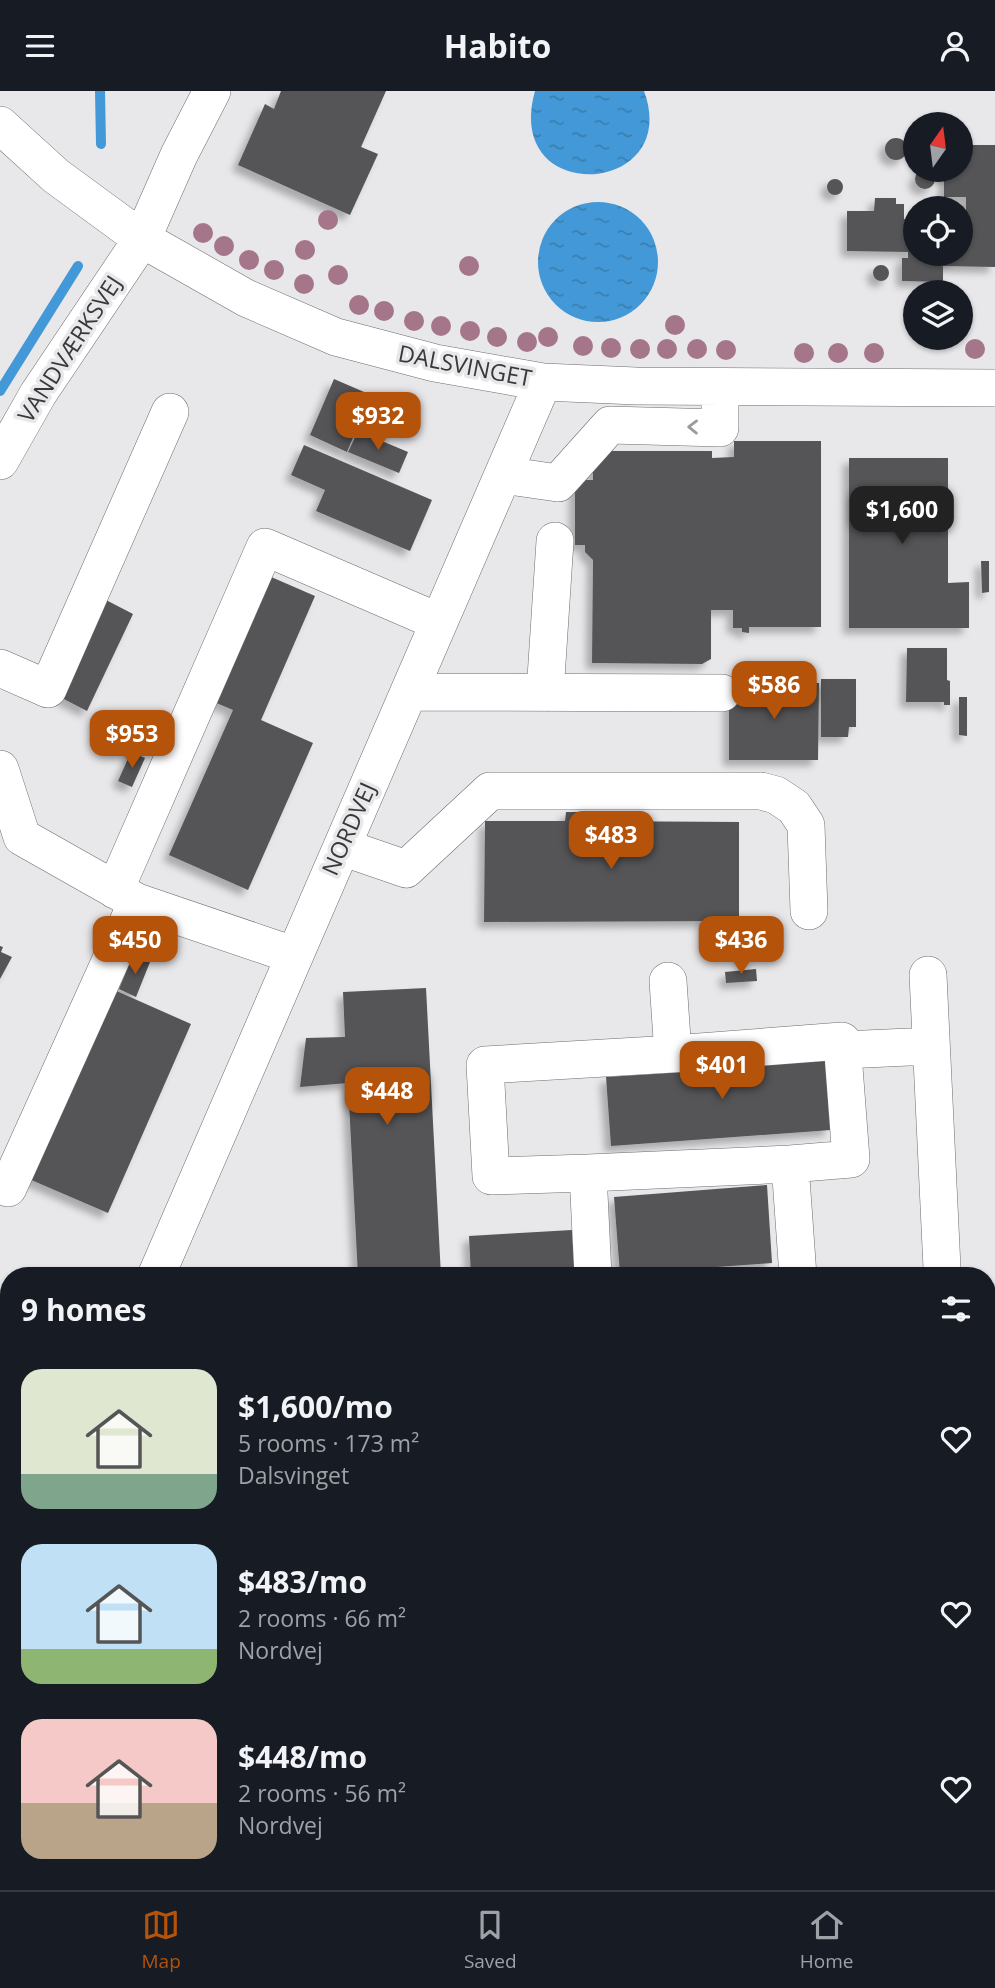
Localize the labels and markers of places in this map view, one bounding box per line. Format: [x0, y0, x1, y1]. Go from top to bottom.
pin: $932 [337, 393, 419, 452]
pin: $1,600 [845, 487, 959, 546]
pin: $586 [733, 661, 815, 721]
pin: $953 [91, 711, 173, 770]
pin: $483 [570, 811, 652, 871]
pin: $450 [94, 917, 176, 976]
pin: $436 [700, 917, 782, 976]
pin: $401 [681, 1041, 763, 1101]
pin: $448 [346, 1067, 428, 1127]

